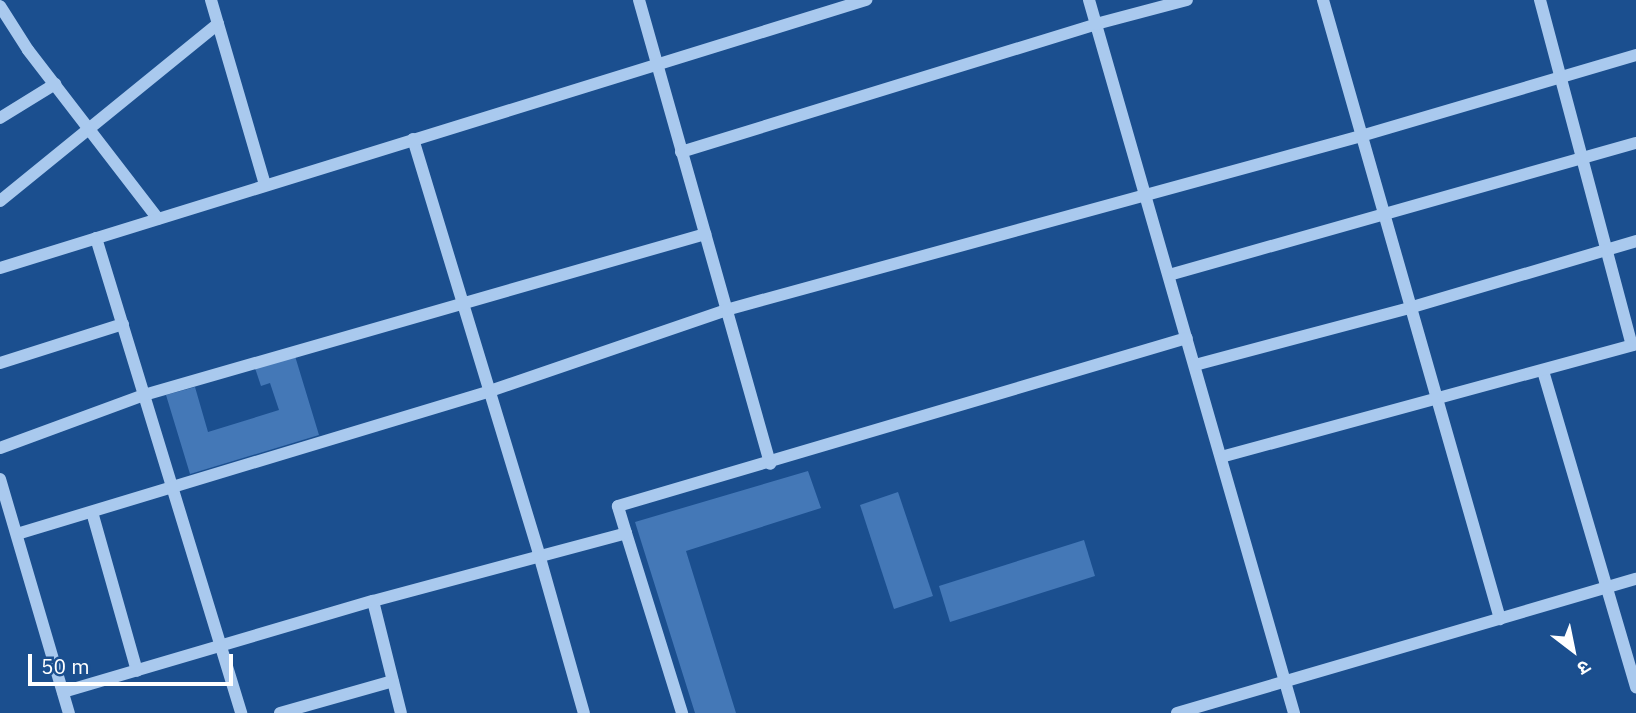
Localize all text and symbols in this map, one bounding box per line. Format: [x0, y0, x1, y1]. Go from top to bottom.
north arrow [1538, 615, 1608, 685]
scale bar [32, 640, 236, 684]
text: 50 m [41, 652, 90, 680]
text: उ [1573, 655, 1595, 681]

